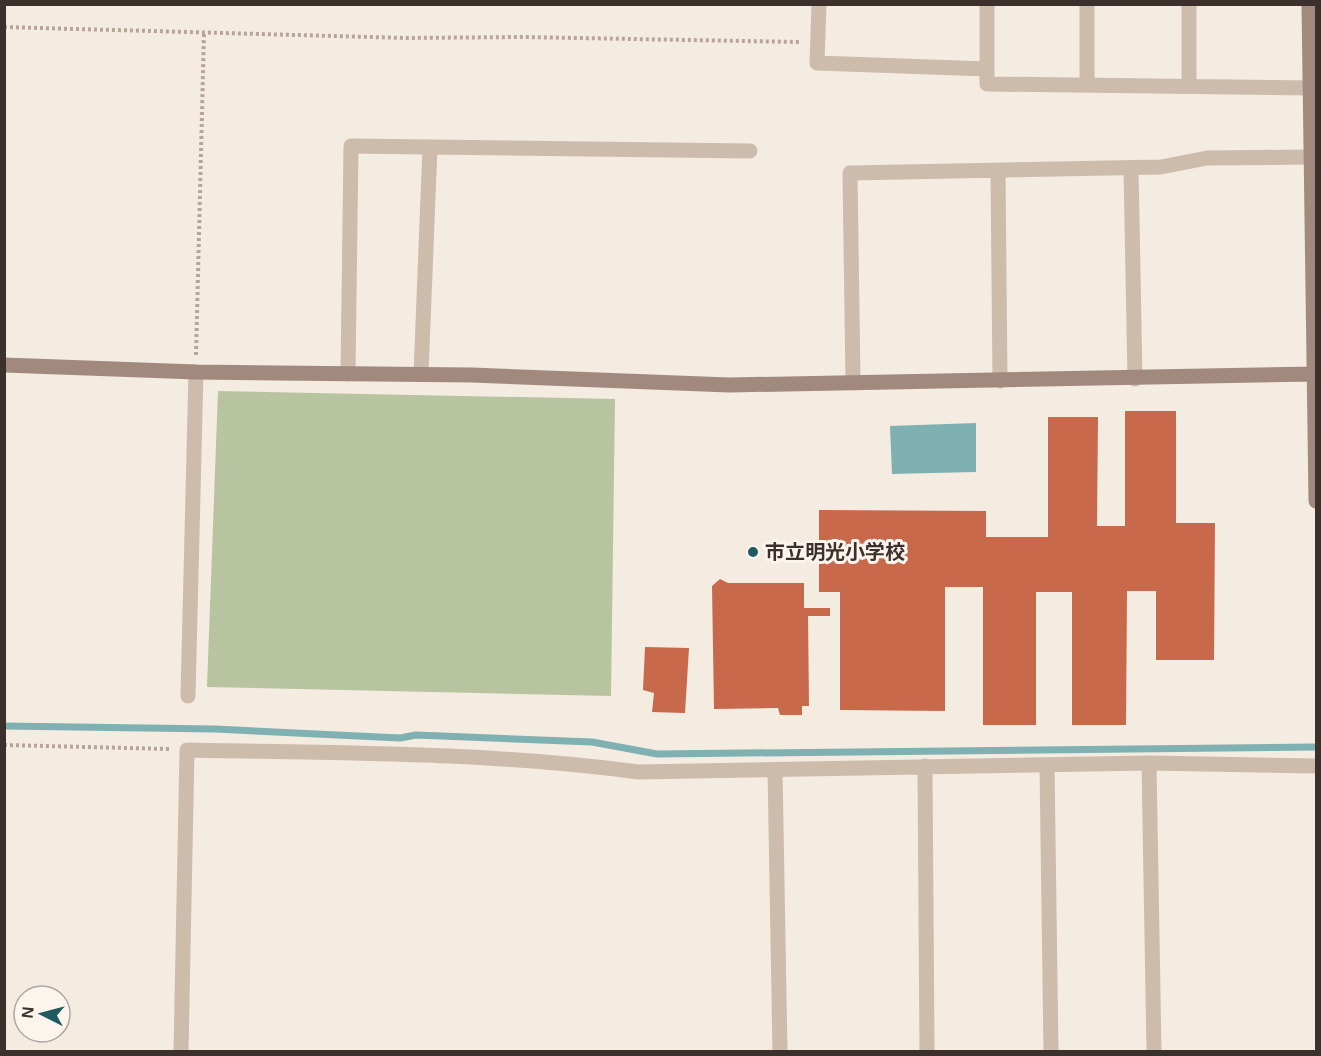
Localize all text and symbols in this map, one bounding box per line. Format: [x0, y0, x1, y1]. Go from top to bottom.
place label: 市立明光小学校 [765, 541, 905, 563]
marker: 市立明光小学校 [746, 545, 760, 559]
north arrow [12, 984, 72, 1044]
text: N [19, 1006, 37, 1019]

